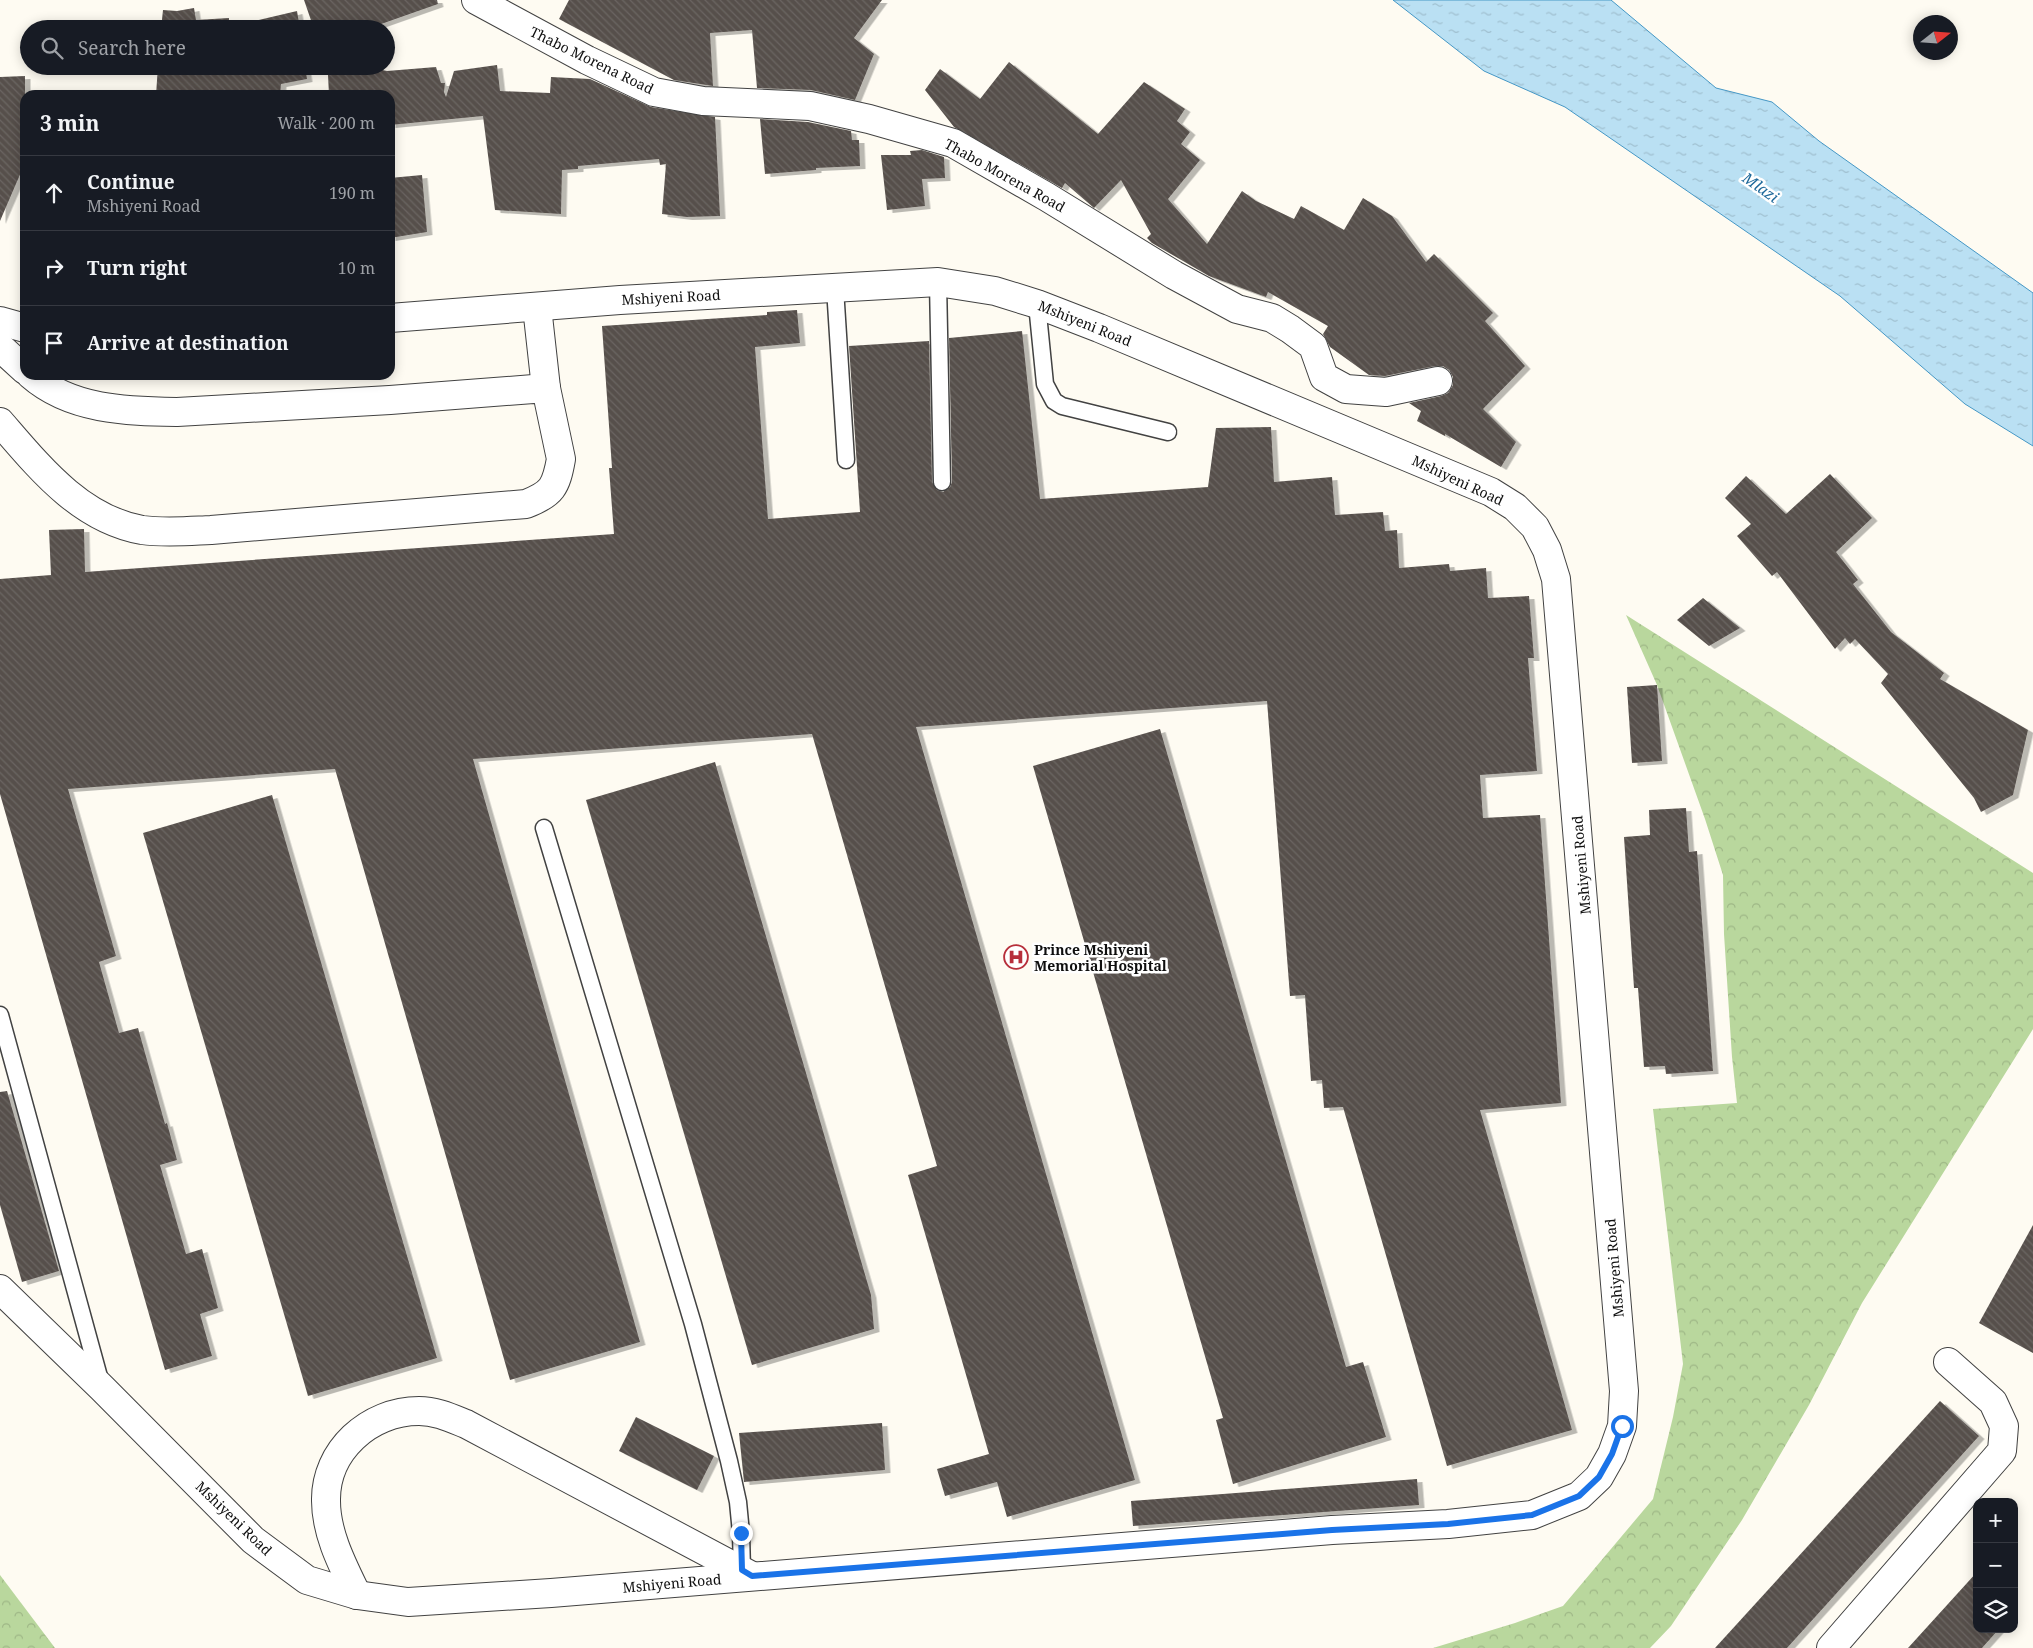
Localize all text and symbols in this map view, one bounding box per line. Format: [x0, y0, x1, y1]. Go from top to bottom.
north arrow [1913, 15, 1958, 60]
search box [20, 20, 395, 75]
street label: Thabo Morena Road [527, 22, 657, 98]
icon: search [38, 34, 66, 62]
text: Search here [78, 35, 186, 61]
text: 3 min [40, 109, 99, 137]
text: Walk · 200 m [278, 112, 375, 134]
street label: Thabo Morena Road [941, 134, 1069, 216]
water label: Mlazi [1738, 167, 1783, 207]
text: Continue [87, 169, 175, 195]
icon: ahead [40, 179, 68, 207]
text: 190 m [329, 182, 375, 204]
text: Mshiyeni Road [87, 195, 200, 217]
icon: right [40, 254, 68, 282]
text: Turn right [87, 255, 187, 281]
text: 10 m [338, 257, 375, 279]
street label: Mshiyeni Road [621, 285, 721, 309]
street label: Mshiyeni Road [1035, 296, 1135, 351]
icon: arrive [40, 329, 68, 357]
text: Arrive at destination [87, 330, 289, 356]
street label: Mshiyeni Road [1409, 450, 1507, 510]
street label: Mshiyeni Road [1567, 814, 1595, 915]
place label: Prince Mshiyeni Memorial Hospital [1034, 940, 1167, 975]
hospital icon: Prince Mshiyeni Memorial Hospital [1003, 944, 1029, 970]
street label: Mshiyeni Road [1600, 1217, 1628, 1318]
route start [1611, 1415, 1634, 1438]
street label: Mshiyeni Road [192, 1477, 277, 1560]
map controls [1973, 1498, 2018, 1633]
button: + [1973, 1498, 2018, 1543]
route end [730, 1522, 753, 1545]
button: − [1973, 1543, 2018, 1588]
street label: Mshiyeni Road [622, 1569, 723, 1597]
button: layers [1973, 1588, 2018, 1633]

